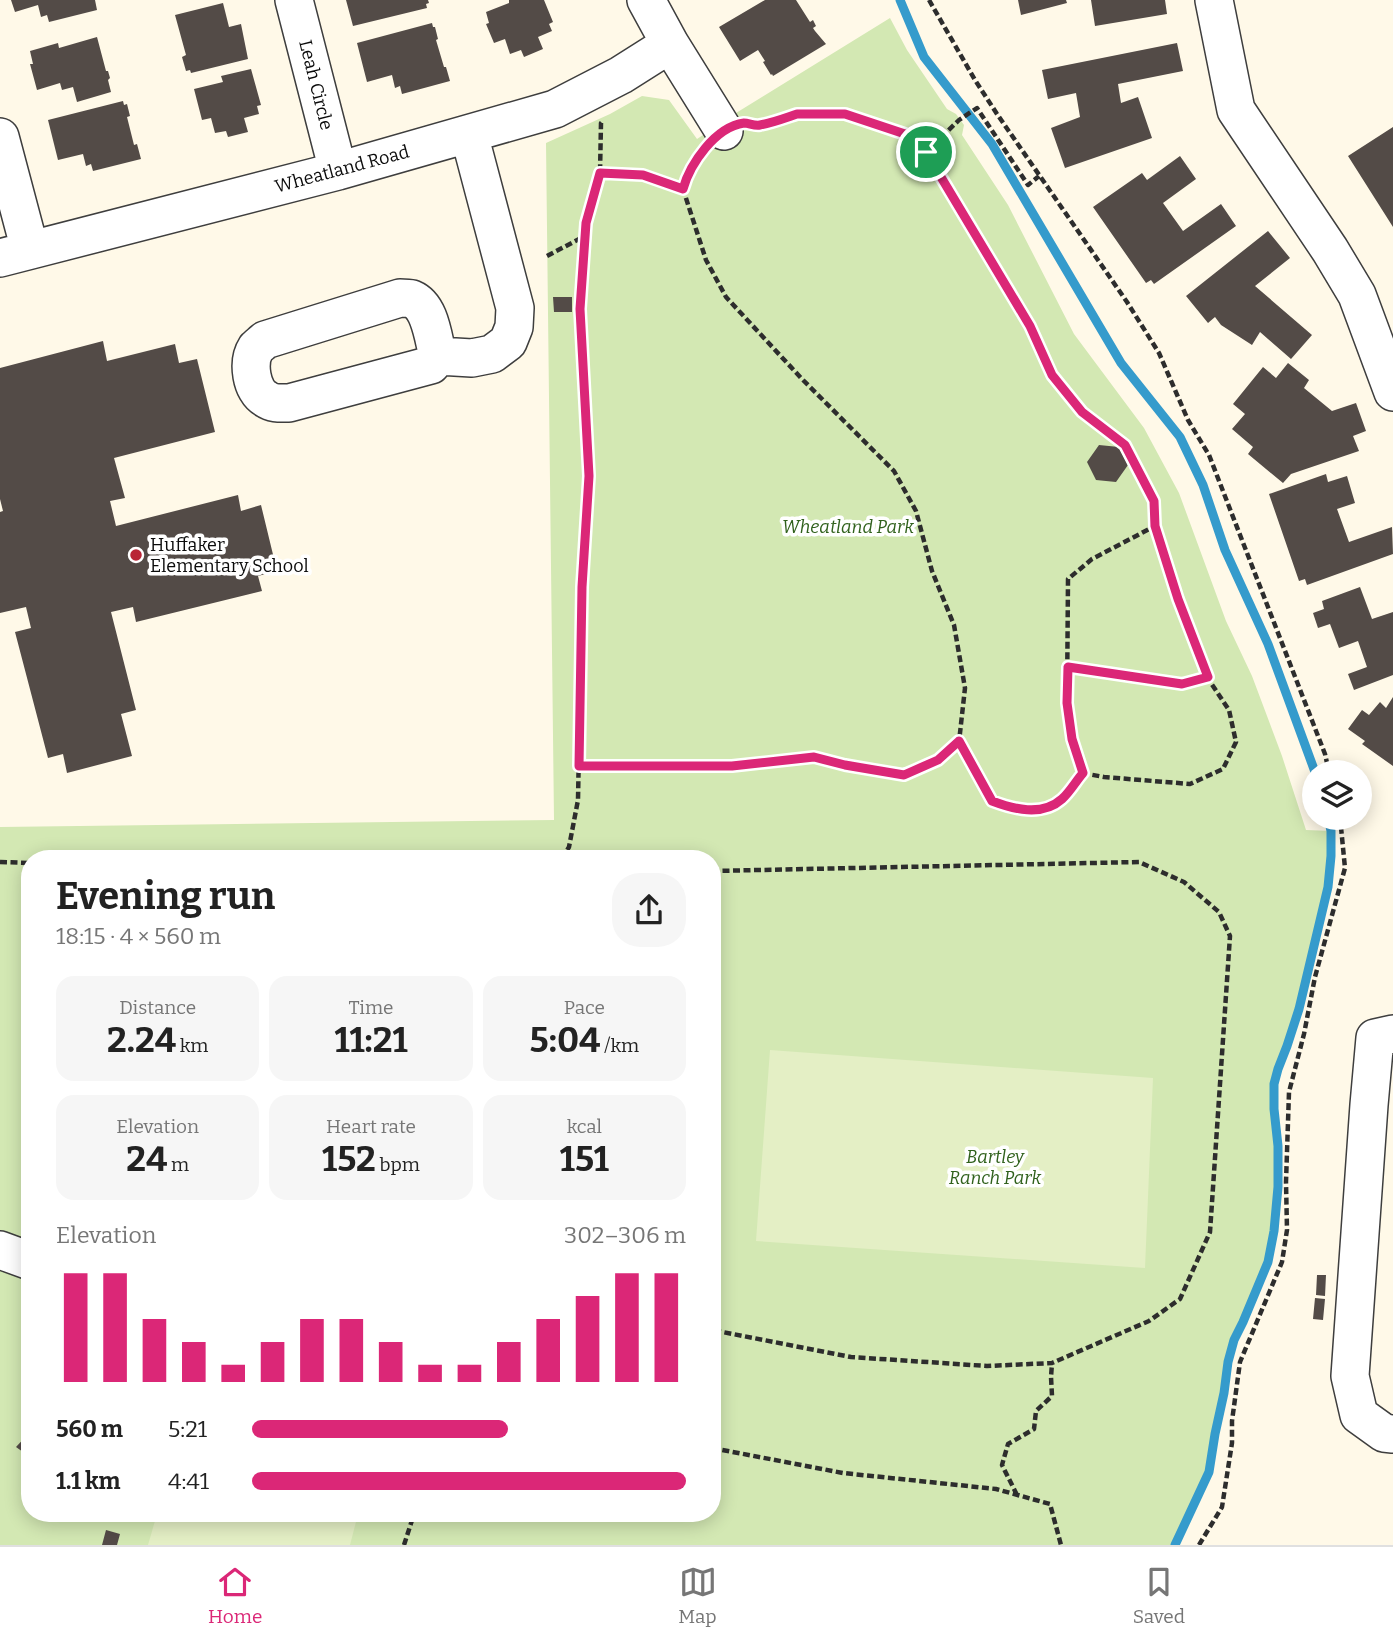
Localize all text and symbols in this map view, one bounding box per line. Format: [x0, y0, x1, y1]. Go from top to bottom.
street label: Leah Circle [294, 38, 338, 132]
pin [896, 122, 956, 182]
icon: arrive [907, 133, 945, 171]
street label: Wheatland Road [272, 140, 412, 198]
park label: Wheatland Park [782, 516, 914, 538]
place label: Huffaker Elementary School [150, 534, 309, 577]
marker: Huffaker Elementary School [128, 547, 144, 563]
map controls [1302, 760, 1372, 830]
button: layers [1302, 760, 1372, 830]
text: Evening run [56, 873, 275, 919]
button: share [612, 873, 686, 947]
text: 18:15 · 4 × 560 m [56, 922, 221, 950]
text: Distance [119, 996, 196, 1019]
text: Time [349, 996, 393, 1019]
text: Pace [564, 996, 605, 1019]
text: 2.24 [107, 1019, 176, 1061]
text: 11:21 [334, 1019, 408, 1061]
text: 5:04 [530, 1019, 600, 1061]
text: km [176, 1034, 208, 1057]
text: /km [600, 1034, 639, 1057]
text: Elevation [116, 1115, 199, 1138]
text: Heart rate [326, 1115, 416, 1138]
text: kcal [567, 1115, 602, 1138]
text: 24 [126, 1138, 167, 1180]
text: 152 [322, 1138, 376, 1180]
text: 151 [560, 1138, 609, 1180]
park label: Bartley Ranch Park [949, 1146, 1041, 1189]
text: m [167, 1153, 189, 1176]
text: bpm [376, 1153, 420, 1176]
text: Elevation [56, 1221, 156, 1249]
text: 302–306 m [564, 1221, 686, 1249]
text: 560 m [56, 1415, 123, 1443]
text: 5:21 [168, 1415, 207, 1443]
text: 1.1 km [56, 1467, 120, 1495]
text: 4:41 [168, 1467, 209, 1495]
tab: Home [208, 1563, 262, 1628]
tab: Map [678, 1563, 717, 1628]
tab: Saved [1133, 1563, 1185, 1628]

